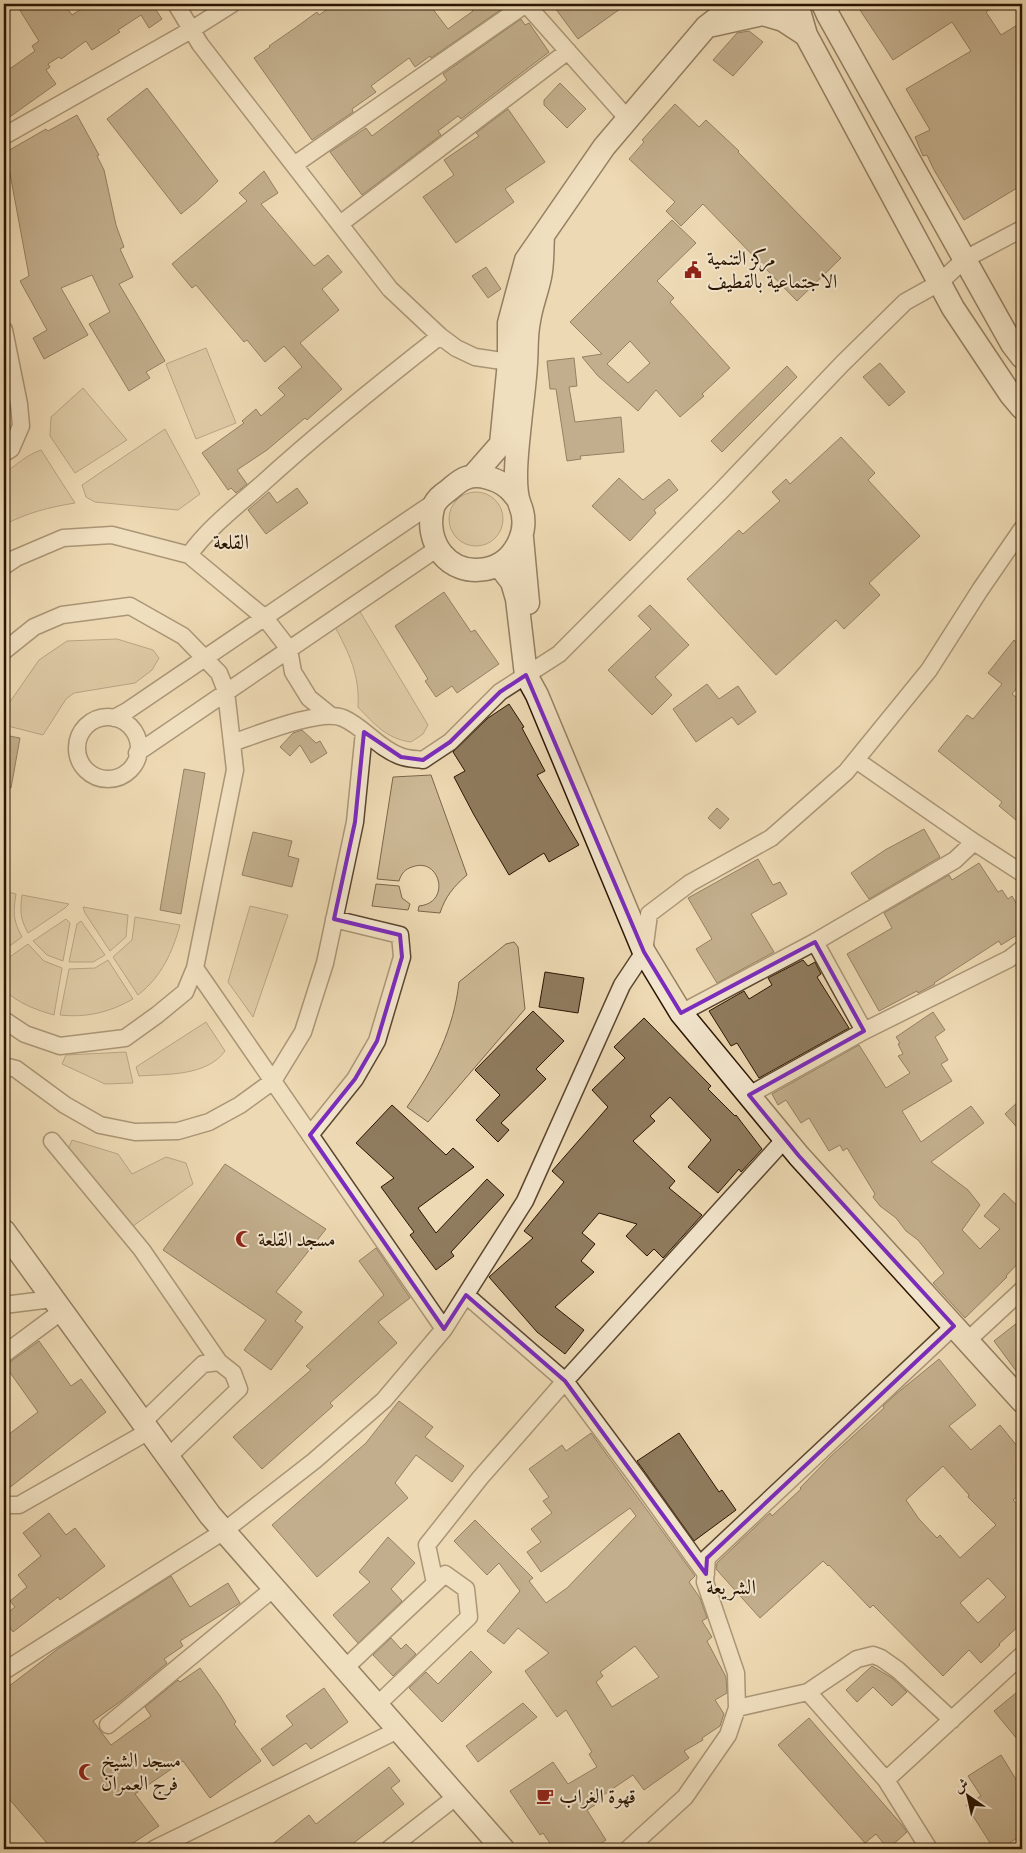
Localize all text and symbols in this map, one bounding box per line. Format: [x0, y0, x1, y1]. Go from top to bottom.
place label: مركز التنمية الاجتماعية بالقطيف [707, 246, 837, 297]
public building icon: مركز التنمية الاجتماعية بالقطيف [683, 260, 703, 280]
district label: القلعة [213, 529, 249, 558]
place label: مسجد القلعة [258, 1227, 335, 1255]
mosque icon: مسجد القلعة [234, 1229, 254, 1249]
district label: الشريعة [706, 1574, 756, 1603]
place label: مسجد الشيخ فرج العمران [101, 1748, 181, 1801]
mosque icon: مسجد الشيخ فرج العمران [77, 1762, 97, 1782]
north arrow [944, 1770, 994, 1820]
text: ش [950, 1775, 973, 1798]
place label: قهوة الغراب [559, 1784, 636, 1812]
cafe icon: قهوة الغراب [535, 1786, 555, 1806]

